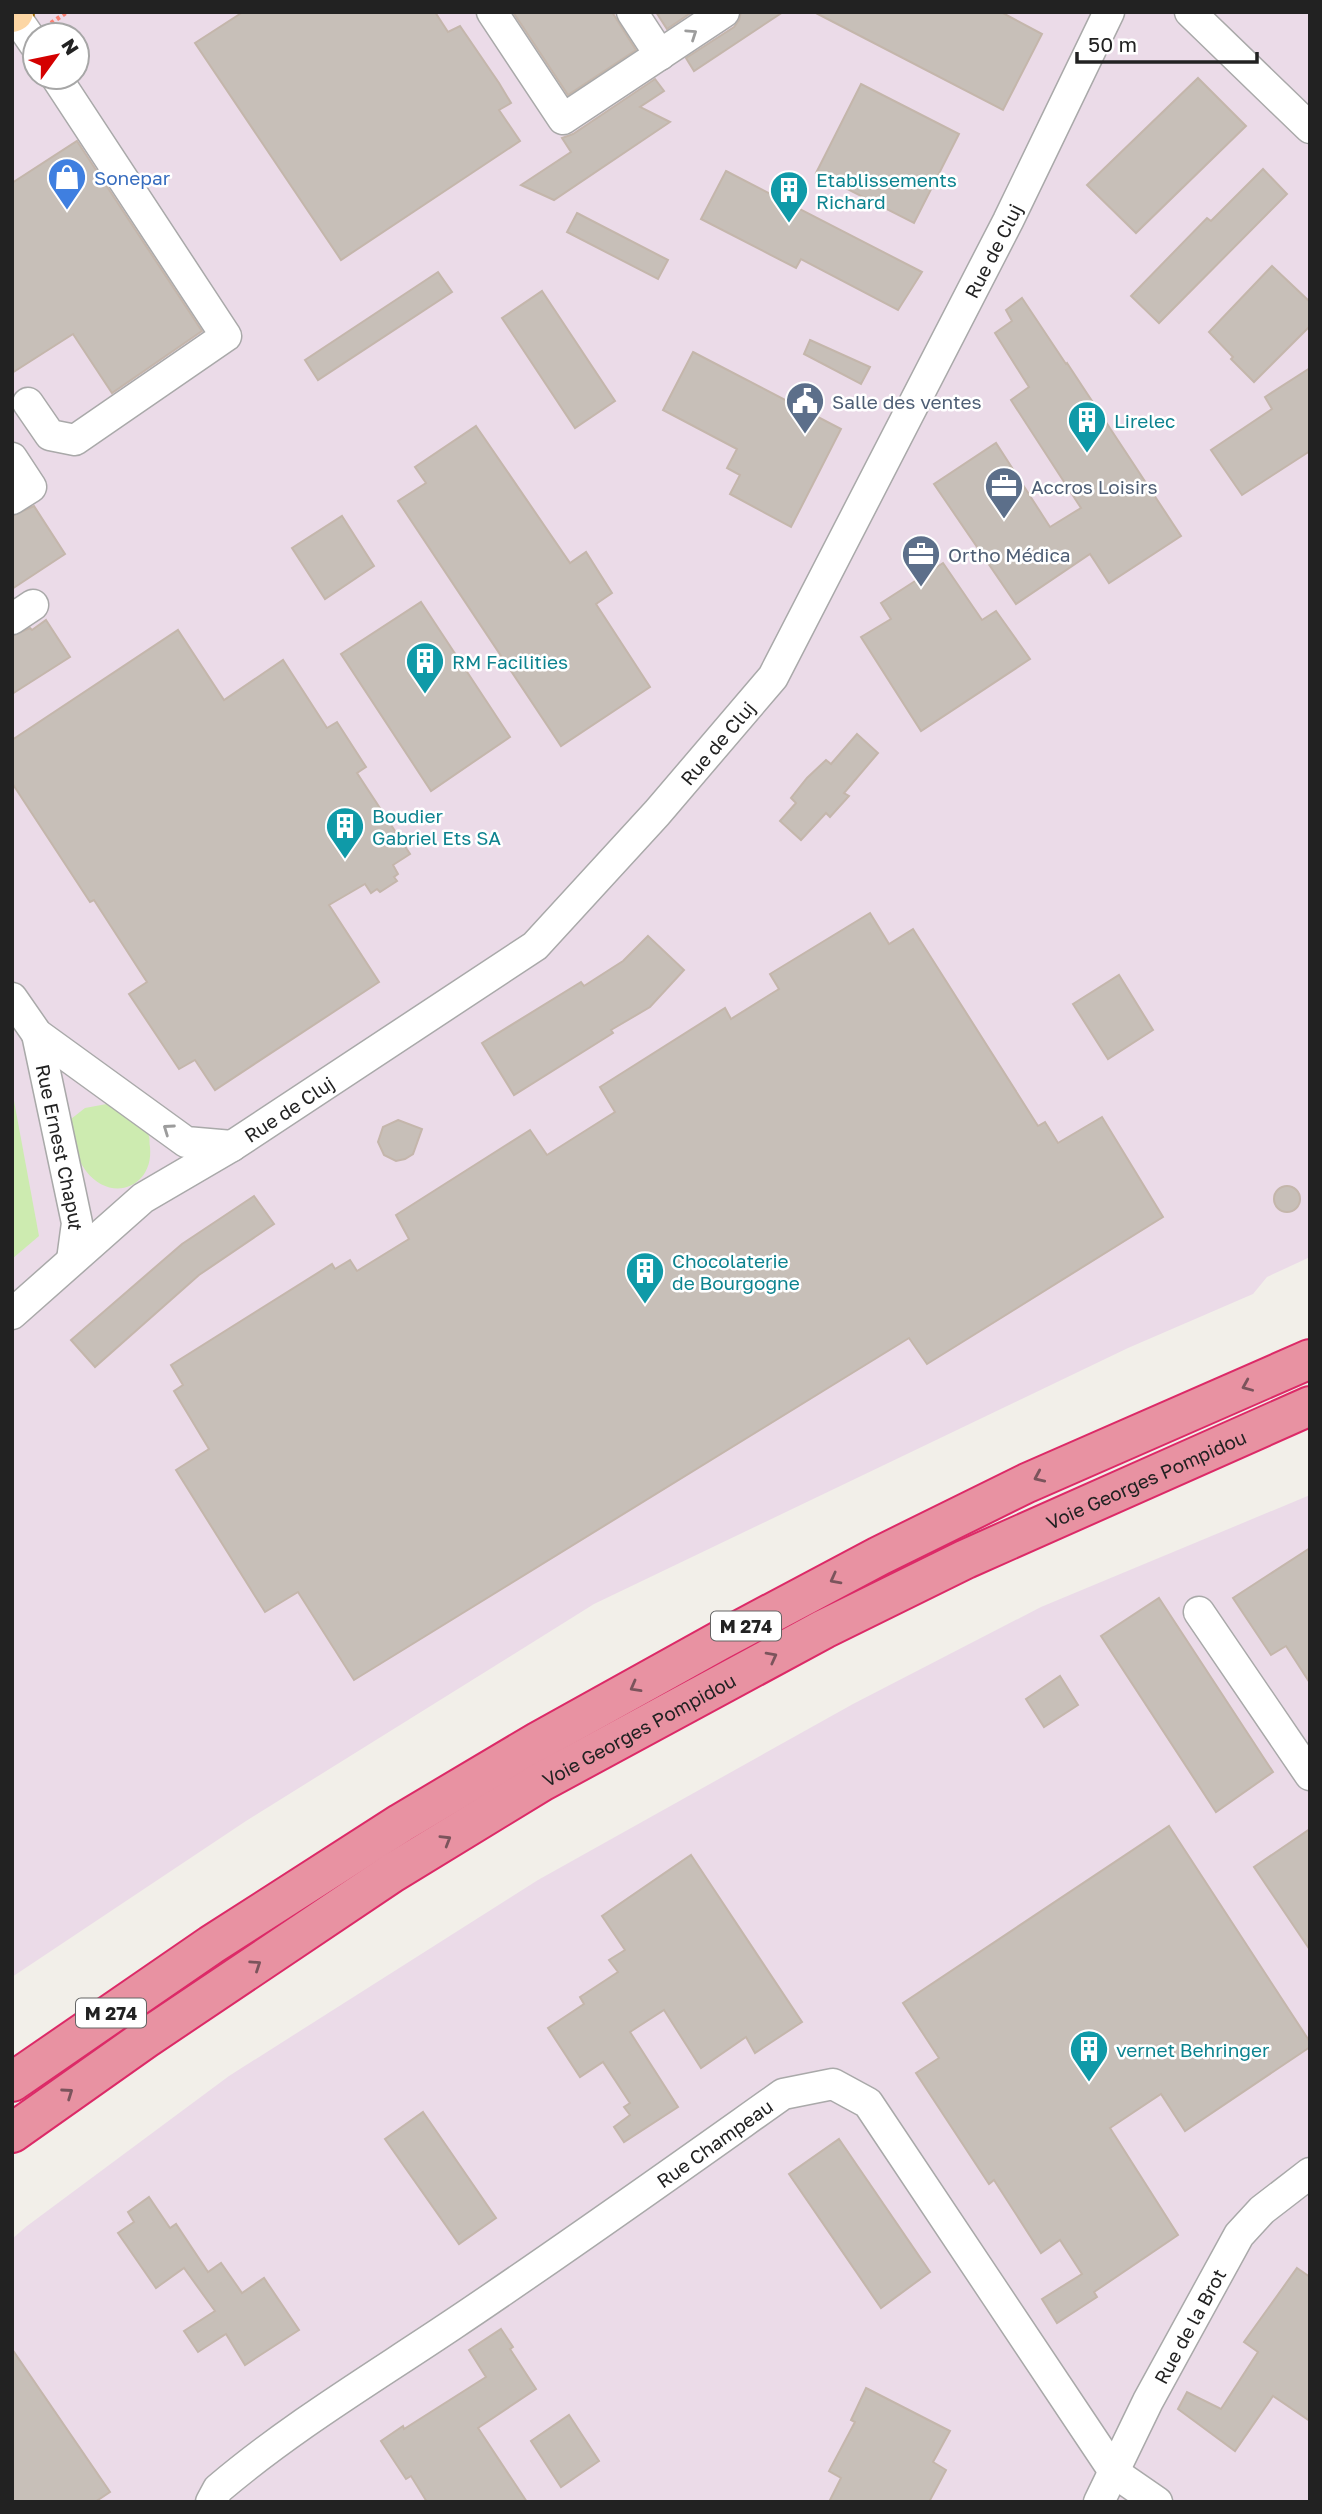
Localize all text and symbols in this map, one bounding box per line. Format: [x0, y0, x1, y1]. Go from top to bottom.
north arrow [21, 21, 91, 91]
scale bar [1077, 21, 1257, 65]
one-way arrow [684, 30, 697, 42]
text: 50 m [1088, 31, 1137, 57]
text: N [57, 34, 84, 59]
shop icon: Sonepar [46, 156, 88, 211]
place label: Sonepar [94, 166, 171, 189]
place label: Etablissements Richard [816, 168, 957, 213]
building icon: Etablissements Richard [768, 169, 810, 224]
street label: Rue de Cluj [959, 200, 1026, 302]
public building icon: Salle des ventes [784, 380, 826, 435]
place label: Salle des ventes [832, 390, 982, 413]
building icon: Lirelec [1066, 399, 1108, 454]
place label: Lirelec [1114, 409, 1175, 432]
office icon: Accros Loisirs [983, 465, 1025, 520]
place label: Accros Loisirs [1031, 475, 1157, 498]
office icon: Ortho Médica [900, 533, 942, 588]
place label: Ortho Médica [948, 543, 1071, 566]
building icon: RM Facilities [404, 640, 446, 695]
place label: RM Facilities [452, 650, 568, 673]
street label: Rue de Cluj [675, 696, 759, 789]
place label: Boudier Gabriel Ets SA [372, 804, 501, 849]
building icon: Boudier Gabriel Ets SA [324, 805, 366, 860]
street label: Rue Ernest Chaput [32, 1062, 88, 1232]
street label: Rue de Cluj [239, 1071, 338, 1147]
one-way arrow [163, 1125, 176, 1137]
place label: Chocolaterie de Bourgogne [672, 1249, 800, 1294]
building icon: Chocolaterie de Bourgogne [624, 1250, 666, 1305]
one-way arrow [1242, 1378, 1254, 1392]
street label: Voie Georges Pompidou [1042, 1424, 1249, 1533]
one-way arrow [1034, 1469, 1046, 1483]
one-way arrow [830, 1571, 843, 1585]
road number: M 274 [711, 1611, 781, 1640]
one-way arrow [765, 1652, 778, 1665]
street label: Voie Georges Pompidou [538, 1668, 739, 1791]
one-way arrow [630, 1679, 642, 1692]
one-way arrow [439, 1836, 452, 1849]
one-way arrow [248, 1960, 261, 1973]
road number: M 274 [76, 1998, 146, 2027]
building icon: vernet Behringer [1068, 2028, 1110, 2083]
place label: vernet Behringer [1116, 2038, 1270, 2061]
one-way arrow [60, 2089, 73, 2101]
street label: Rue Champeau [652, 2094, 777, 2192]
street label: Rue de la Brot [1148, 2264, 1230, 2387]

